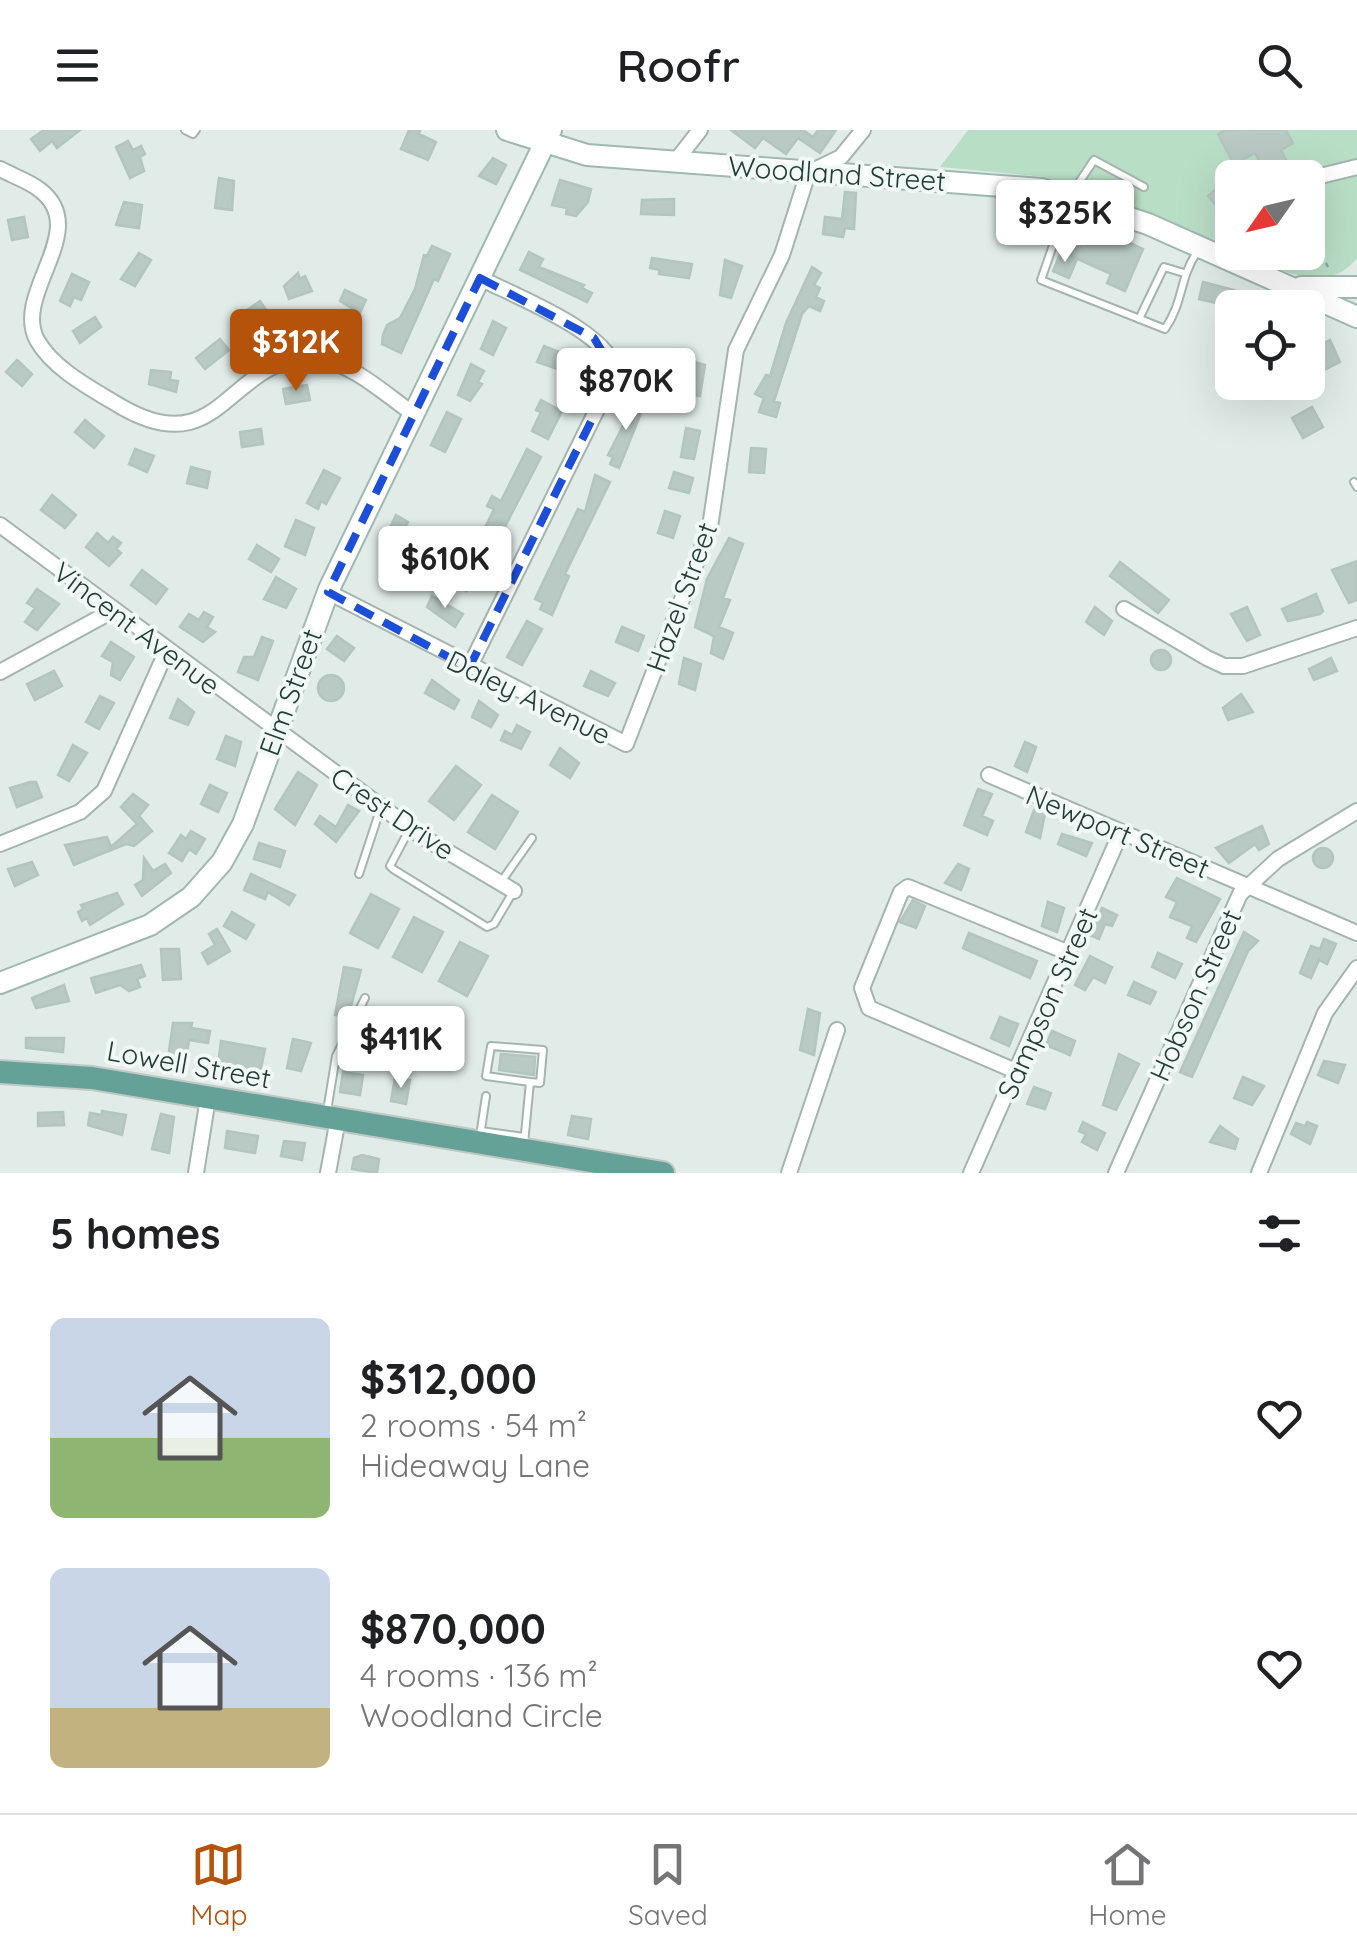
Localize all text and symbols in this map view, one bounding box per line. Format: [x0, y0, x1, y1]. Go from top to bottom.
text: Roofr [617, 37, 740, 93]
icon: menu [50, 38, 105, 93]
icon: search [1252, 38, 1307, 93]
street label: Woodland Street [727, 148, 947, 198]
north arrow [1215, 160, 1325, 270]
map controls [1215, 160, 1325, 400]
pin: $325K [995, 180, 1135, 265]
text: $325K [1018, 192, 1112, 232]
button: locate [1215, 290, 1325, 400]
pin: $312K [226, 309, 366, 394]
text: $312K [252, 321, 340, 361]
pin: $870K [556, 348, 696, 433]
text: $870K [579, 360, 673, 400]
street label: Hazel Street [638, 517, 724, 677]
pin: $610K [375, 526, 515, 611]
text: $610K [400, 538, 490, 578]
street label: Vincent Avenue [47, 554, 227, 702]
street label: Elm Street [251, 624, 329, 760]
street label: Daley Avenue [441, 642, 617, 752]
street label: Crest Drive [324, 759, 462, 867]
street label: Newport Street [1021, 777, 1215, 885]
street label: Sampson Street [989, 902, 1105, 1104]
street label: Hobson Street [1142, 904, 1248, 1086]
pin: $411K [331, 1006, 471, 1091]
text: $411K [360, 1018, 442, 1058]
street label: Lowell Street [104, 1032, 274, 1096]
icon: filters [1252, 1206, 1307, 1261]
text: 5 homes [50, 1207, 221, 1260]
text: $312,000 [360, 1352, 537, 1405]
icon: home [130, 1358, 250, 1478]
icon: heart [1252, 1391, 1307, 1446]
text: 2 rooms · 54 m² [360, 1405, 587, 1445]
text: Hideaway Lane [360, 1445, 590, 1485]
text: $870,000 [360, 1602, 546, 1655]
icon: home [130, 1608, 250, 1728]
icon: heart [1252, 1641, 1307, 1696]
text: 4 rooms · 136 m² [360, 1655, 598, 1695]
text: Woodland Circle [360, 1695, 603, 1735]
tab: Map [190, 1837, 247, 1932]
tab: Saved [628, 1837, 708, 1932]
tab: Home [1088, 1837, 1167, 1932]

